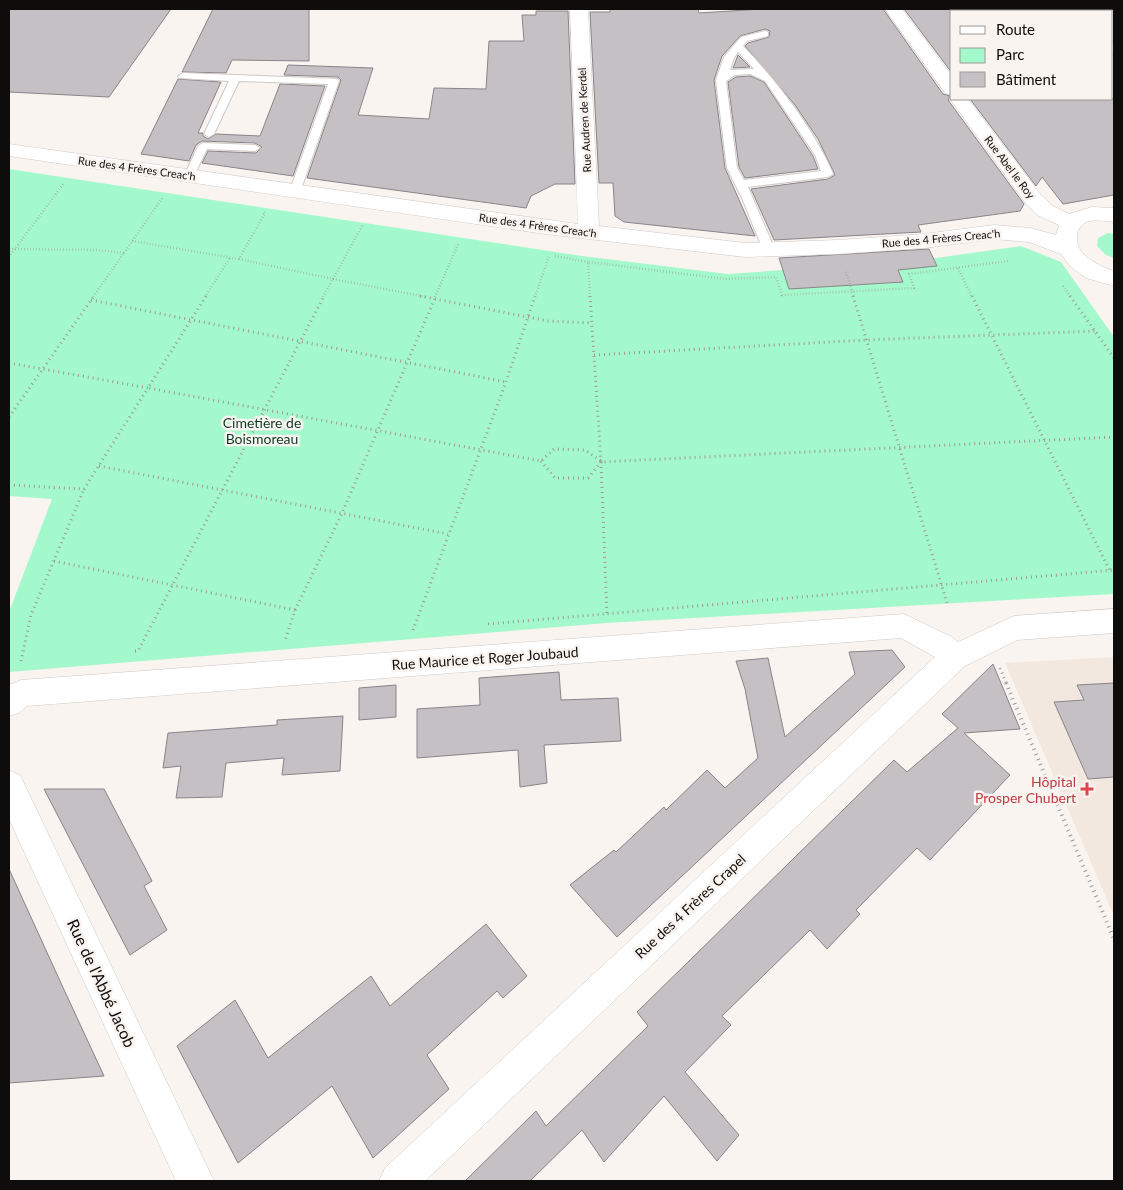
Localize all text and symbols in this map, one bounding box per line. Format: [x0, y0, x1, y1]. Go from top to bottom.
legend [950, 10, 1113, 100]
text: Route [996, 20, 1035, 38]
text: Parc [996, 45, 1025, 63]
street label: Rue Audren de Kerdel [575, 67, 593, 173]
text: Bâtiment [996, 70, 1057, 88]
street label: Rue Abel le Roy [982, 133, 1038, 201]
street label: Rue des 4 Frères Creac'h [77, 153, 197, 183]
street label: Rue des 4 Frères Creac'h [478, 210, 598, 240]
street label: Rue des 4 Frères Creac'h [881, 226, 1001, 250]
park label: Cimetière de Boismoreau [223, 414, 301, 447]
street label: Rue Maurice et Roger Joubaud [391, 643, 579, 673]
place label: Hôpital Prosper Chubert [975, 773, 1076, 806]
marker: Hôpital Prosper Chubert [1080, 782, 1094, 796]
street label: Rue des 4 Frères Crapel [631, 850, 749, 962]
street label: Rue de l'Abbé Jacob [64, 916, 140, 1050]

